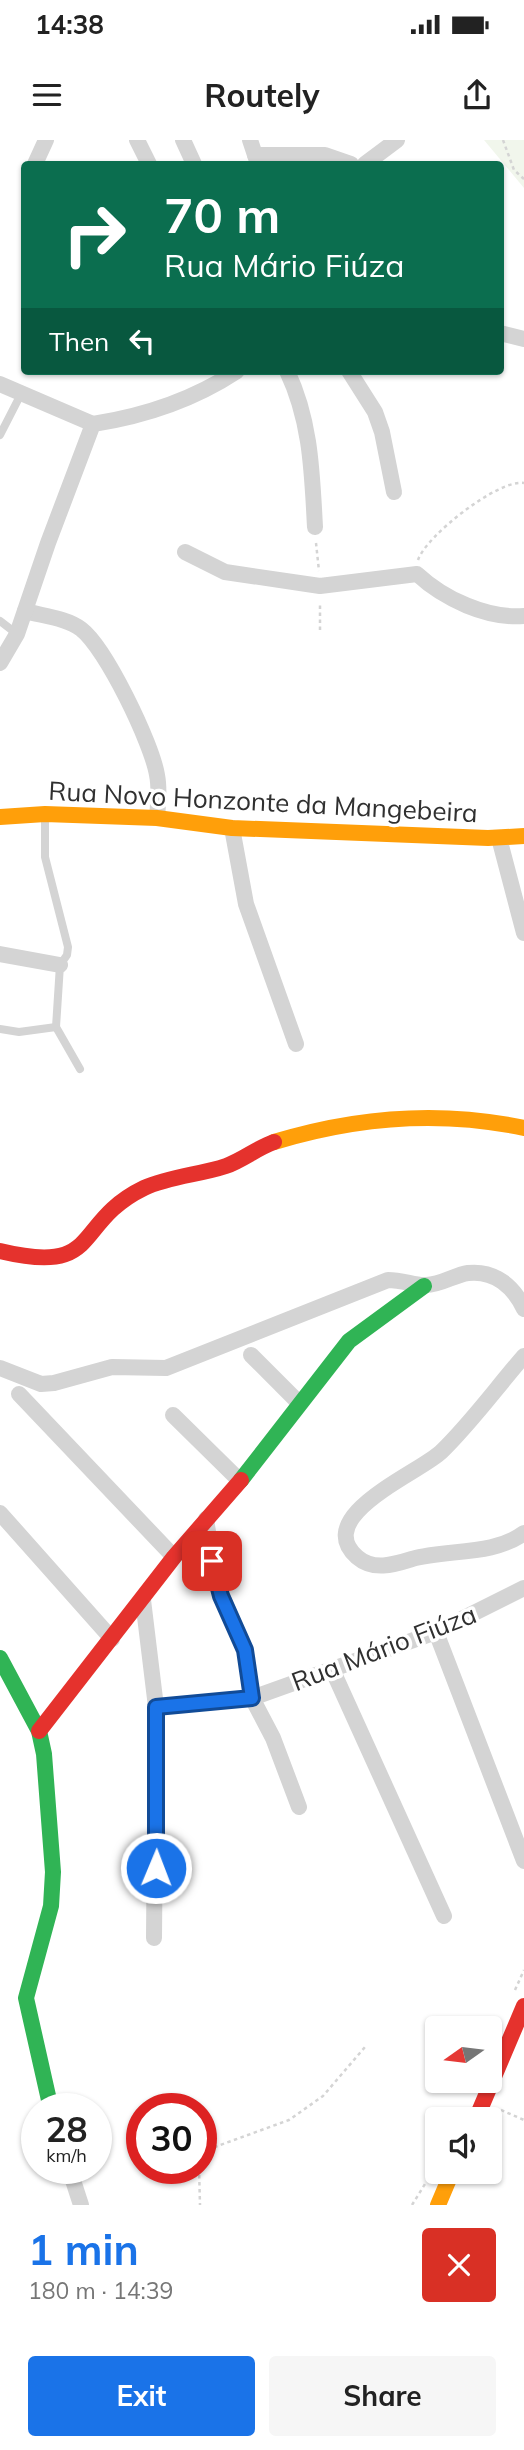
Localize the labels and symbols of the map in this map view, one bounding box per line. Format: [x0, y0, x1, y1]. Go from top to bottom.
street label: Rua Novo Honzonte da Mangebeira [48, 774, 478, 829]
pin [182, 1531, 242, 1591]
street label: Rua Mário Fiúza [287, 1597, 481, 1698]
position arrow [119, 1831, 193, 1905]
north arrow [425, 2016, 502, 2093]
speed limit sign: 30 [126, 2093, 217, 2184]

